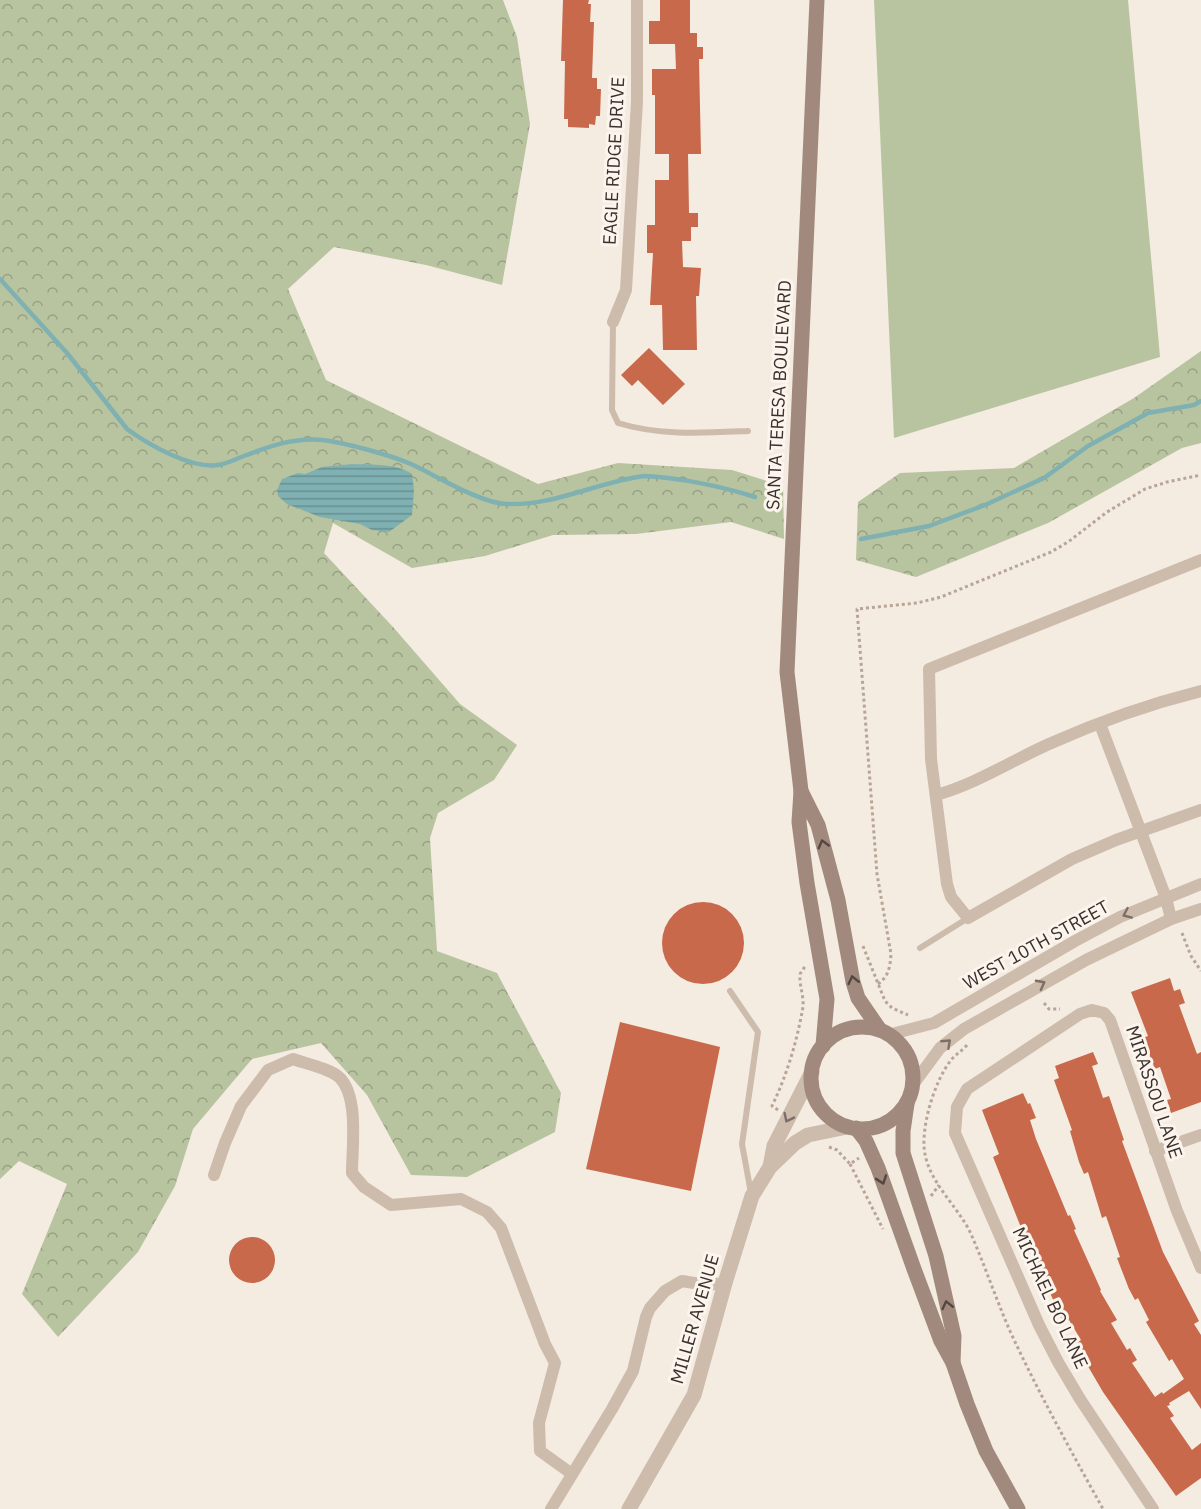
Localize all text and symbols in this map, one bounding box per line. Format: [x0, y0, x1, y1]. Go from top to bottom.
street label: EAGLE RIDGE DRIVE [598, 76, 629, 246]
street label: SANTA TERESA BOULEVARD [761, 279, 796, 510]
one-way arrow [818, 839, 830, 850]
street label: WEST 10TH STREET [959, 895, 1113, 994]
one-way arrow [1123, 907, 1134, 919]
one-way arrow [847, 975, 860, 985]
one-way arrow [1035, 980, 1046, 991]
street label: MIRASSOU LANE [1121, 1022, 1188, 1161]
one-way arrow [940, 1039, 950, 1050]
one-way arrow [783, 1112, 795, 1123]
one-way arrow [875, 1174, 888, 1185]
street label: MICHAEL BO LANE [1008, 1223, 1093, 1372]
street label: MILLER AVENUE [665, 1251, 724, 1386]
one-way arrow [942, 1301, 955, 1311]

